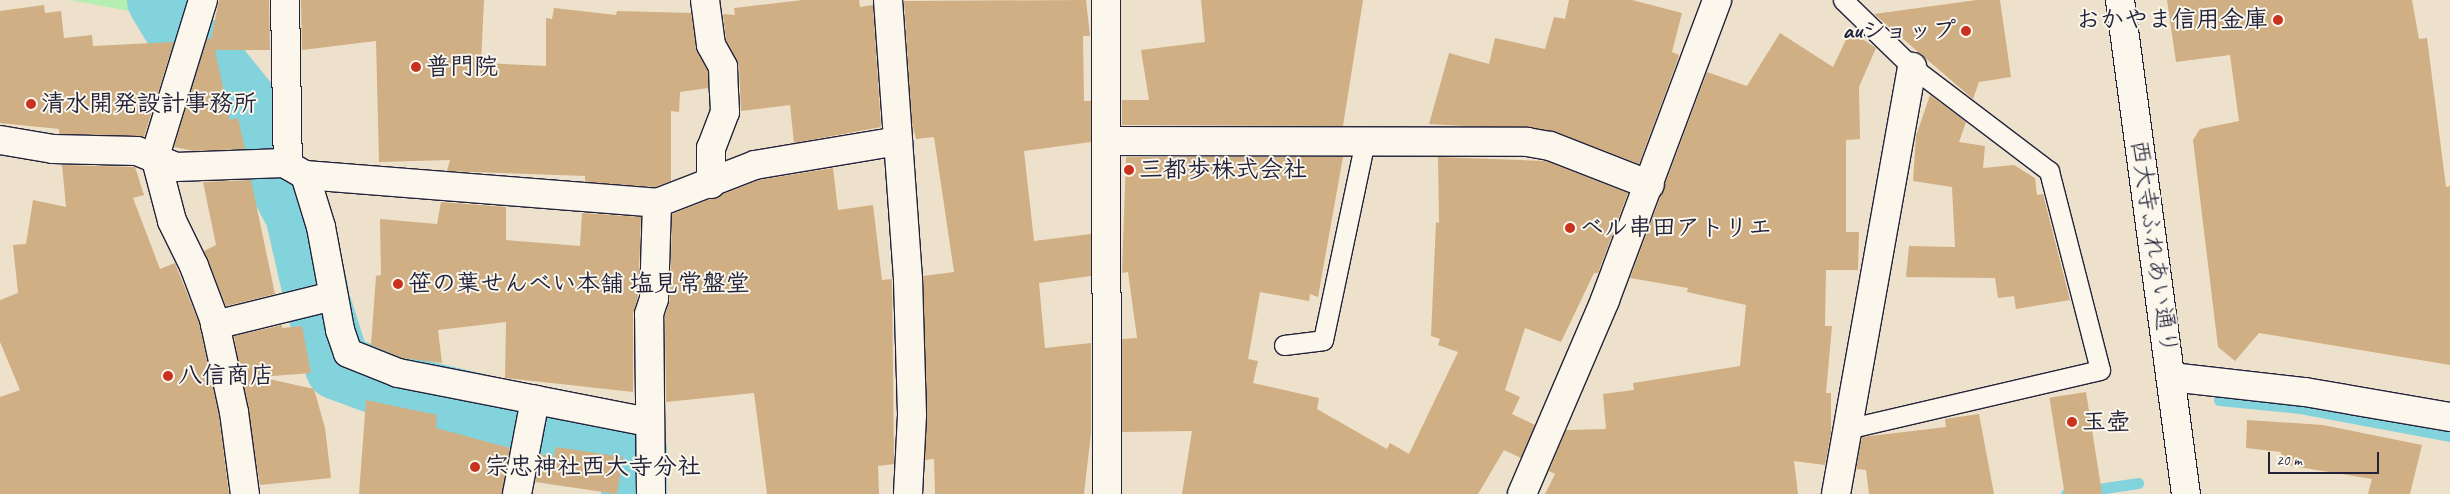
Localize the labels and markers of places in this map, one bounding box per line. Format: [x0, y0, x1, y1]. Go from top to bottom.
place label: おかやま信用金庫 [2076, 6, 2268, 34]
marker: おかやま信用金庫 [2272, 14, 2284, 26]
place label: auショップ [1840, 17, 1956, 45]
marker: auショップ [1960, 25, 1972, 37]
place label: 普門院 [426, 53, 498, 81]
marker: 普門院 [410, 61, 422, 73]
place label: 清水開発設計事務所 [41, 90, 257, 118]
marker: 清水開発設計事務所 [25, 98, 37, 110]
place label: 三都歩株式会社 [1139, 156, 1307, 184]
marker: 三都歩株式会社 [1123, 164, 1135, 176]
place label: ベル串田アトリエ [1580, 214, 1772, 242]
marker: ベル串田アトリエ [1564, 222, 1576, 234]
place label: 笹の葉せんべい本舗 塩見常盤堂 [408, 270, 750, 298]
marker: 笹の葉せんべい本舗 塩見常盤堂 [392, 278, 404, 290]
place label: 八信商店 [178, 362, 274, 390]
marker: 八信商店 [162, 370, 174, 382]
place label: 玉壺 [2082, 408, 2130, 436]
marker: 玉壺 [2066, 416, 2078, 428]
place label: 宗忠神社西大寺分社 [485, 453, 701, 481]
marker: 宗忠神社西大寺分社 [469, 461, 481, 473]

